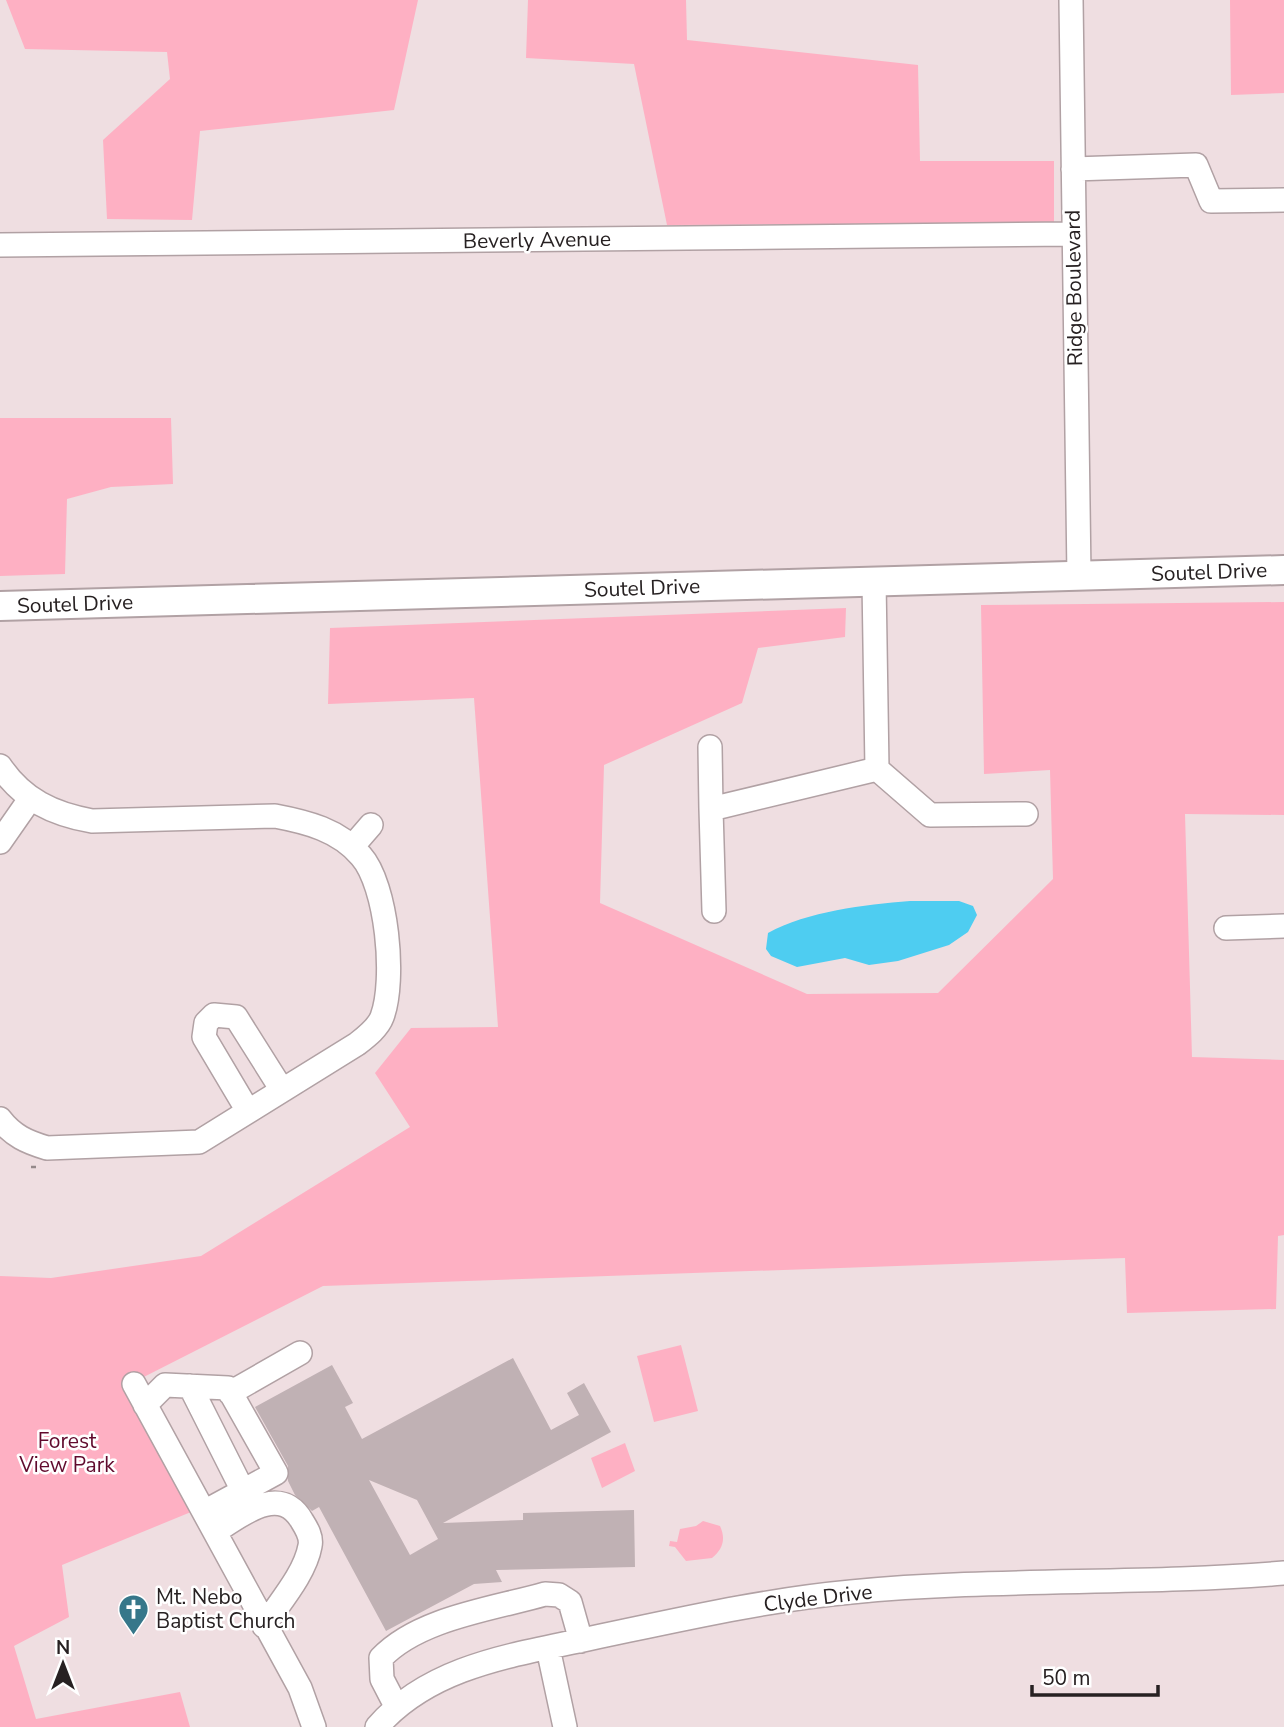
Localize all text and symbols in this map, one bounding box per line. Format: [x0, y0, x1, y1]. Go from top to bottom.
street label: Ridge Boulevard [1059, 210, 1089, 366]
street label: Beverly Avenue [463, 225, 611, 255]
street label: Soutel Drive [1150, 556, 1268, 588]
street label: Soutel Drive [583, 572, 701, 604]
street label: Soutel Drive [16, 588, 134, 620]
park label: Forest View Park [18, 1427, 115, 1479]
street label: Clyde Drive [762, 1577, 874, 1619]
place label: Mt. Nebo Baptist Church [156, 1583, 295, 1635]
church icon: Mt. Nebo Baptist Church [116, 1592, 150, 1636]
north arrow [28, 1629, 98, 1699]
text: N [56, 1635, 70, 1661]
scale bar [1032, 1654, 1158, 1698]
text: 50 m [1042, 1664, 1091, 1692]

